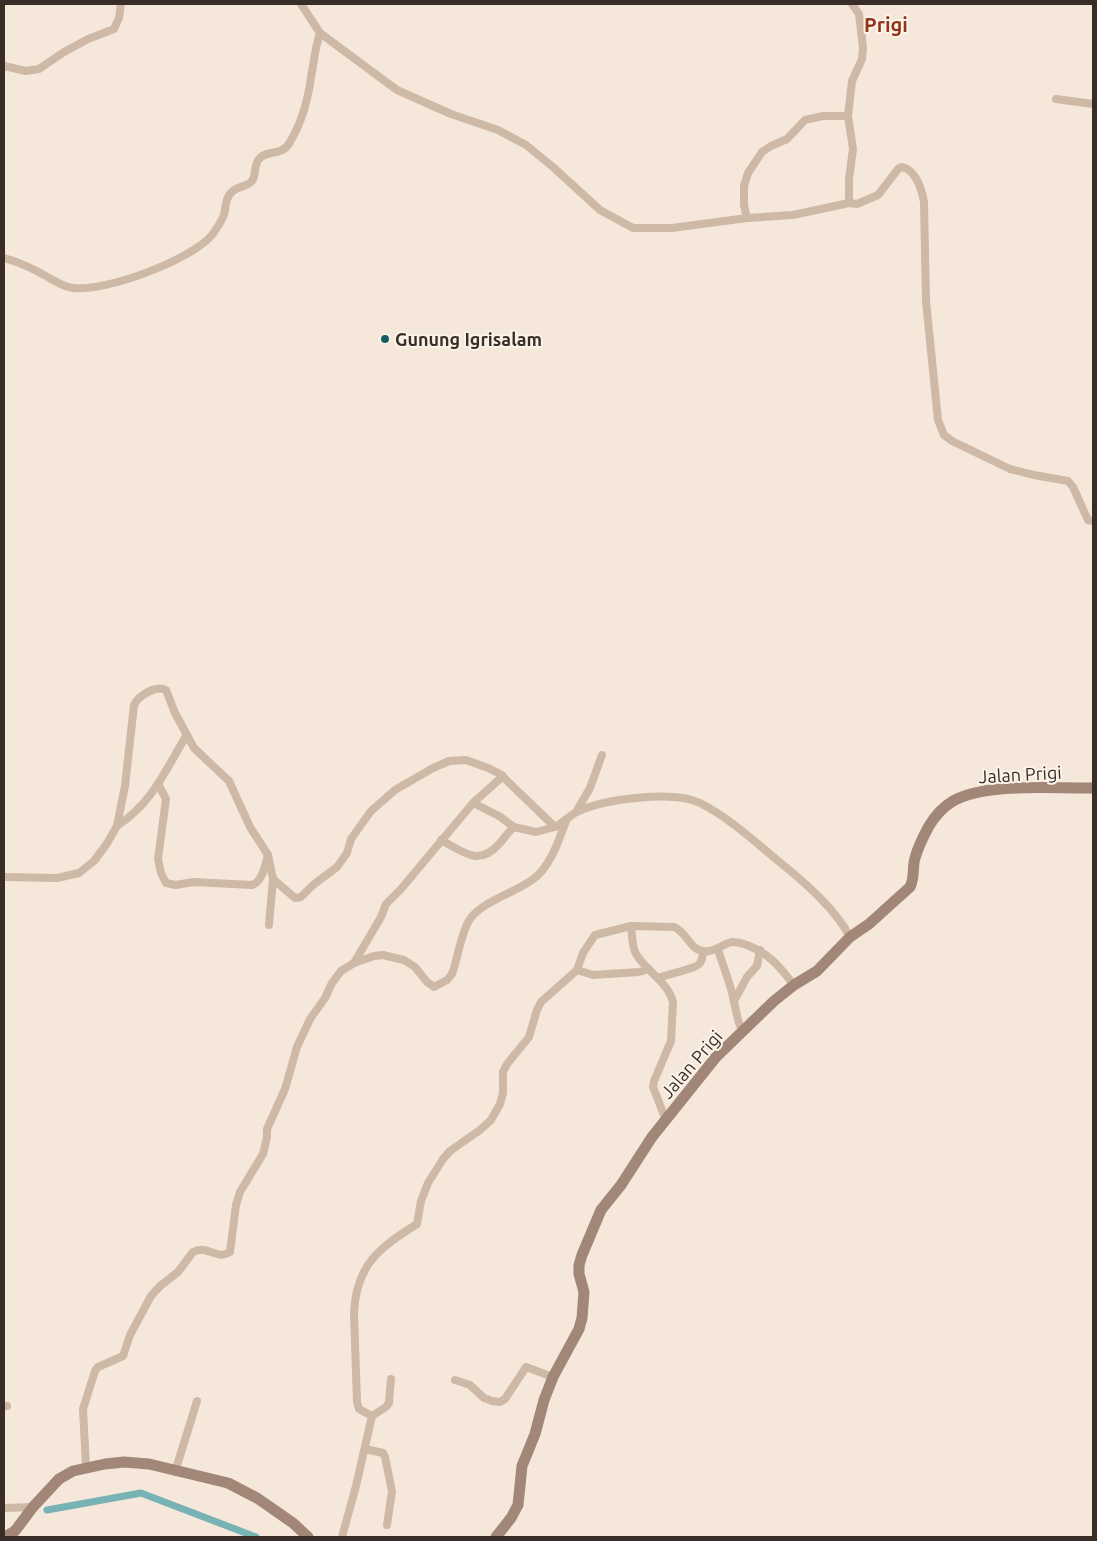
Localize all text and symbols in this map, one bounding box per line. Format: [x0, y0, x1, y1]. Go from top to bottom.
district label: Prigi [864, 13, 908, 36]
place label: Gunung Igrisalam [395, 329, 542, 349]
marker: Gunung Igrisalam [379, 333, 391, 345]
street label: Jalan Prigi [978, 762, 1062, 786]
street label: Jalan Prigi [656, 1026, 726, 1102]

